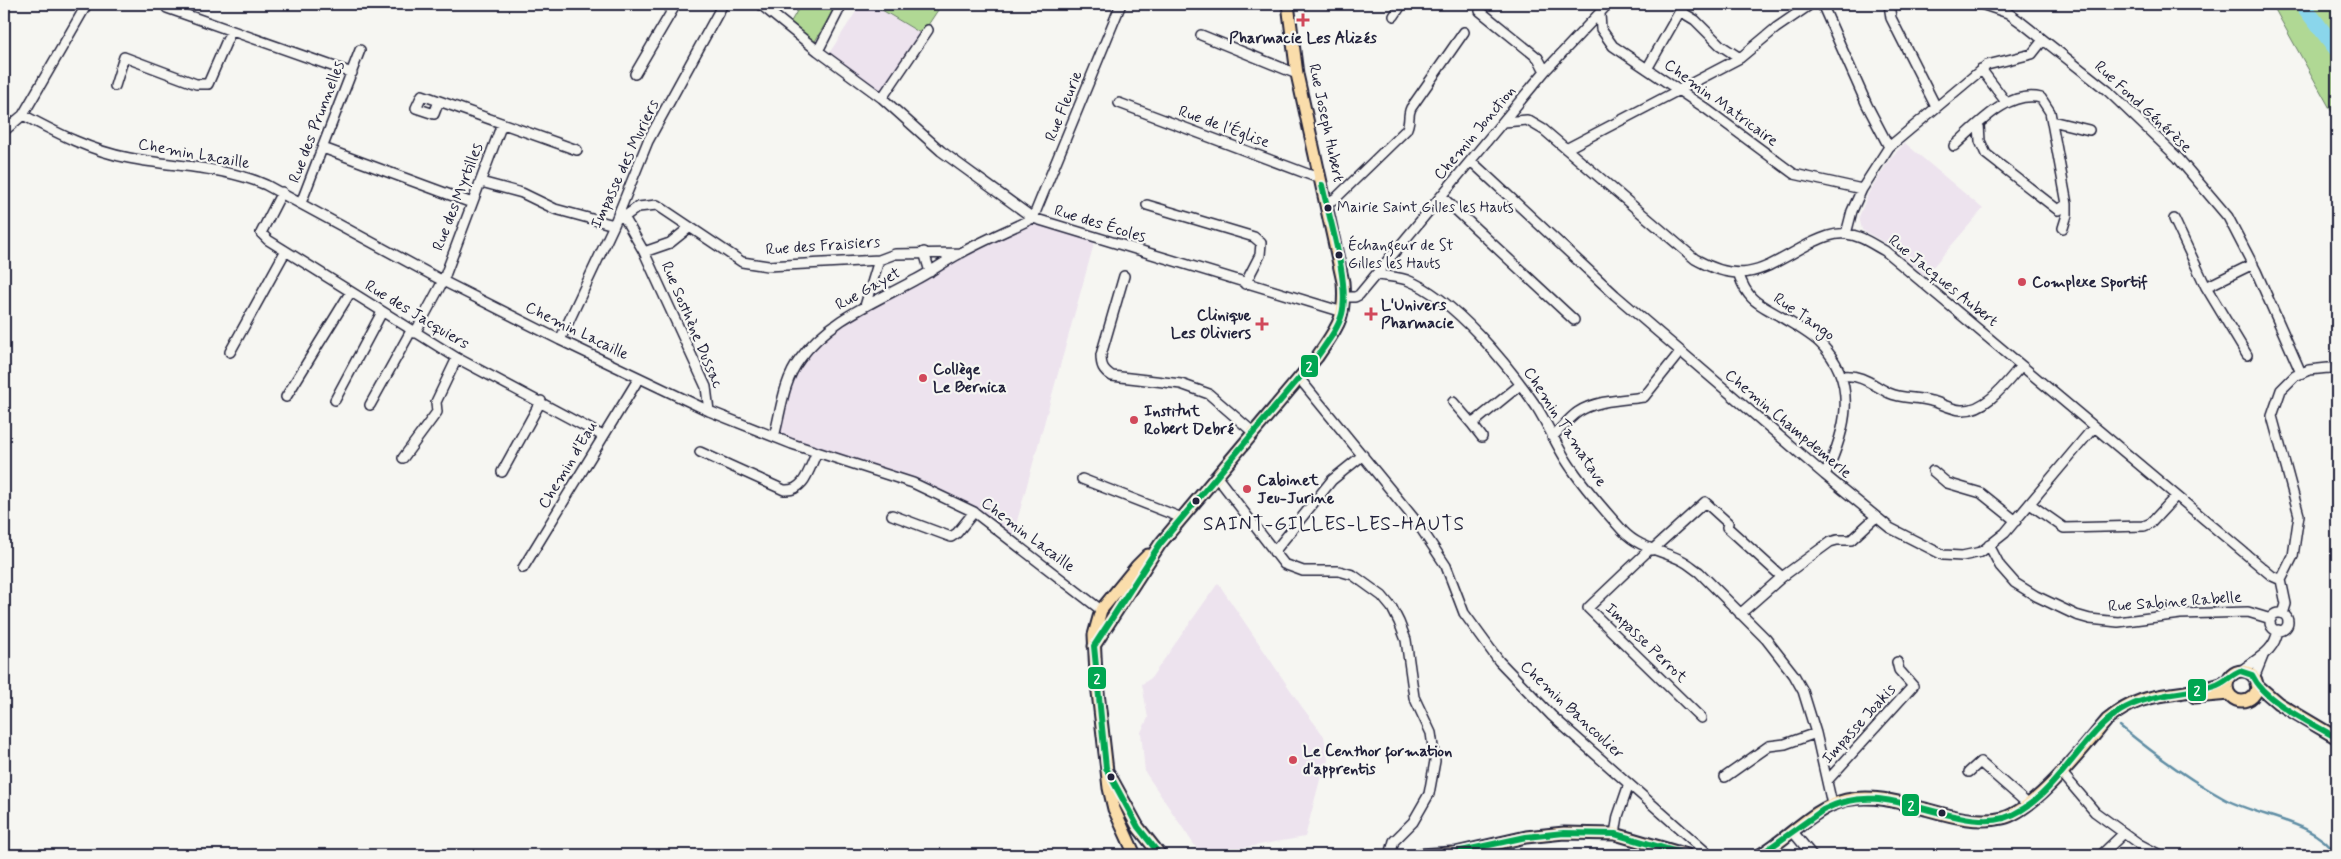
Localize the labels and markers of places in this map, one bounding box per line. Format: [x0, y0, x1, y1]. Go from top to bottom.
marker: Pharmacie Les Alizés [1297, 14, 1309, 26]
place label: Pharmacie Les Alizés [1229, 28, 1378, 49]
place label: Mairie Saint Gilles les Hauts [1337, 198, 1514, 218]
marker: Mairie Saint Gilles les Hauts [1323, 203, 1333, 213]
place label: Échangeur de St Gilles les Hauts [1348, 235, 1454, 274]
marker: Échangeur de St Gilles les Hauts [1334, 250, 1344, 260]
place label: Complexe Sportif [2032, 272, 2148, 293]
marker: Complexe Sportif [2016, 276, 2028, 288]
place label: L'Univers Pharmacie [1381, 295, 1454, 334]
place label: Clinique Les Oliviers [1171, 305, 1252, 344]
marker: L'Univers Pharmacie [1365, 308, 1377, 320]
marker: Clinique Les Oliviers [1255, 317, 1269, 331]
place label: Collège Le Bernica [933, 359, 1006, 398]
marker: Collège Le Bernica [917, 372, 929, 384]
place label: Institut Robert Debré [1144, 401, 1235, 440]
marker: Institut Robert Debré [1128, 414, 1140, 426]
place label: Cabinet Jeu-Jurine [1257, 470, 1335, 509]
marker: Cabinet Jeu-Jurine [1241, 483, 1253, 495]
unlabelled marker [1191, 496, 1201, 506]
place label: Le Centhor formation d'apprentis [1303, 741, 1452, 780]
marker: Le Centhor formation d'apprentis [1287, 754, 1299, 766]
unlabelled marker [1106, 772, 1116, 782]
unlabelled marker [1937, 808, 1947, 818]

